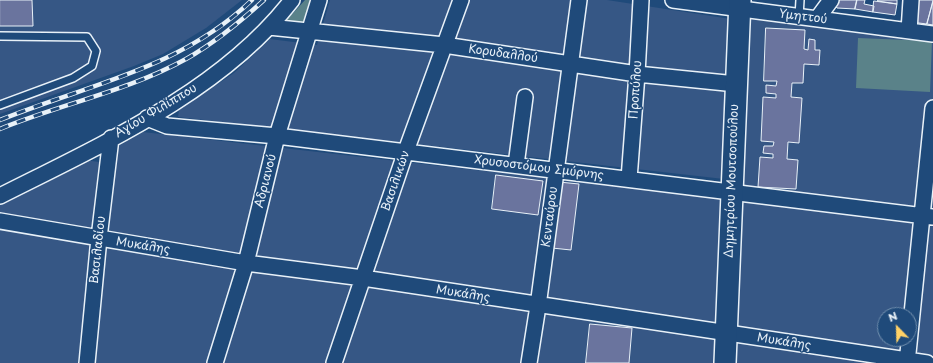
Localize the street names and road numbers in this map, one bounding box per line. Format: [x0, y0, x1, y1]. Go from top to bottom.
street label: Υμηττού [778, 7, 828, 27]
street label: Κορυδαλλού [467, 42, 539, 66]
street label: Προπύλου [627, 60, 645, 120]
street label: Αγίου Φιλίππου [112, 81, 200, 141]
street label: Δημητρίου Μουτσοπούλου [722, 104, 742, 258]
street label: Βασιλικών [379, 149, 413, 213]
street label: Αδριανού [252, 152, 280, 210]
street label: Χρυσοστόμου Σμύρνης [473, 153, 605, 183]
street label: Κενταύρου [539, 186, 561, 248]
street label: Βασιλαδίου [87, 215, 109, 285]
street label: Μυκάλης [115, 235, 171, 257]
street label: Μυκάλης [435, 283, 491, 305]
street label: Μυκάλης [756, 331, 812, 353]

